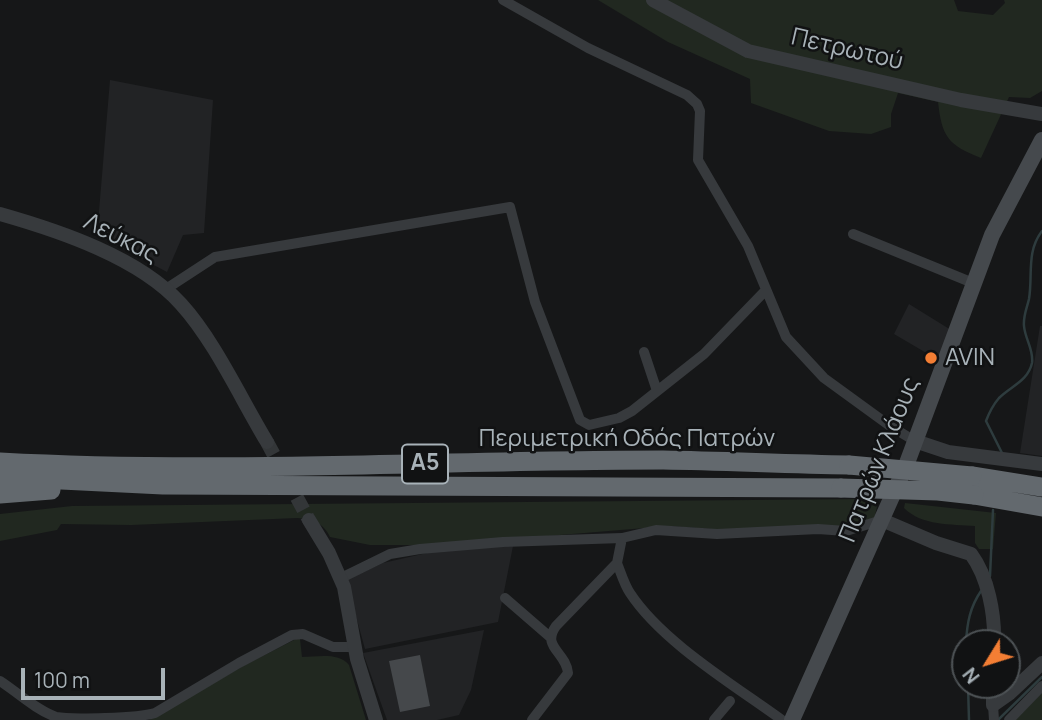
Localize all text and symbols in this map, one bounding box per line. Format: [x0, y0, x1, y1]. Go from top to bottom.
street label: Πετρωτού [788, 23, 906, 77]
street label: Λεύκας [79, 208, 163, 270]
place label: AVIN [945, 344, 995, 372]
marker: AVIN [923, 350, 939, 366]
street label: Πατρών Κλάους [834, 373, 926, 547]
street label: Περιμετρική Οδός Πατρών [479, 425, 775, 453]
road number: Α5 [402, 445, 448, 484]
north arrow [951, 629, 1021, 699]
scale bar [24, 654, 168, 698]
text: N [957, 662, 985, 689]
text: 100 m [34, 666, 90, 694]

